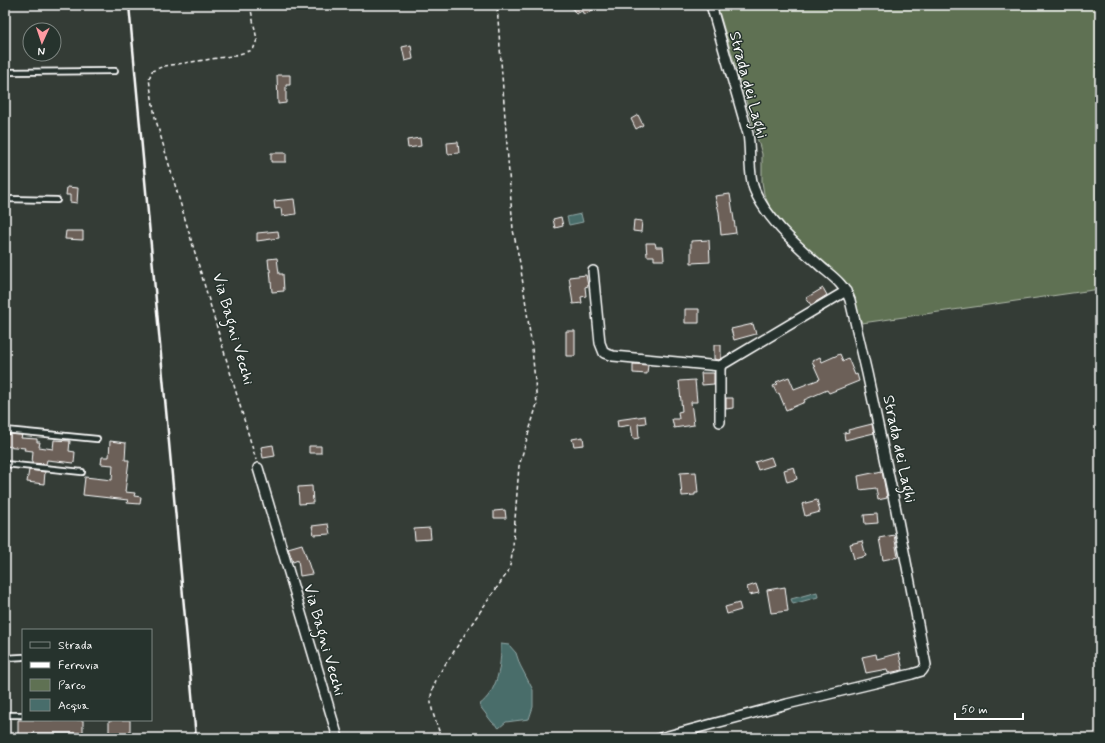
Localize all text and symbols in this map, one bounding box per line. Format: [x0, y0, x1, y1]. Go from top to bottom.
north arrow [22, 22, 62, 62]
street label: Strada dei Laghi [723, 29, 772, 141]
text: N [38, 44, 46, 58]
street label: Via Bagni Vecchi [206, 271, 259, 388]
street label: Strada dei Laghi [876, 393, 921, 505]
street label: Via Bagni Vecchi [297, 582, 350, 699]
legend [22, 629, 152, 721]
text: Strada [58, 638, 92, 654]
text: Ferrovia [58, 658, 99, 674]
text: Parco [58, 678, 86, 694]
scale bar [955, 695, 1023, 721]
text: Acqua [58, 698, 89, 714]
text: 50 m [961, 702, 988, 718]

